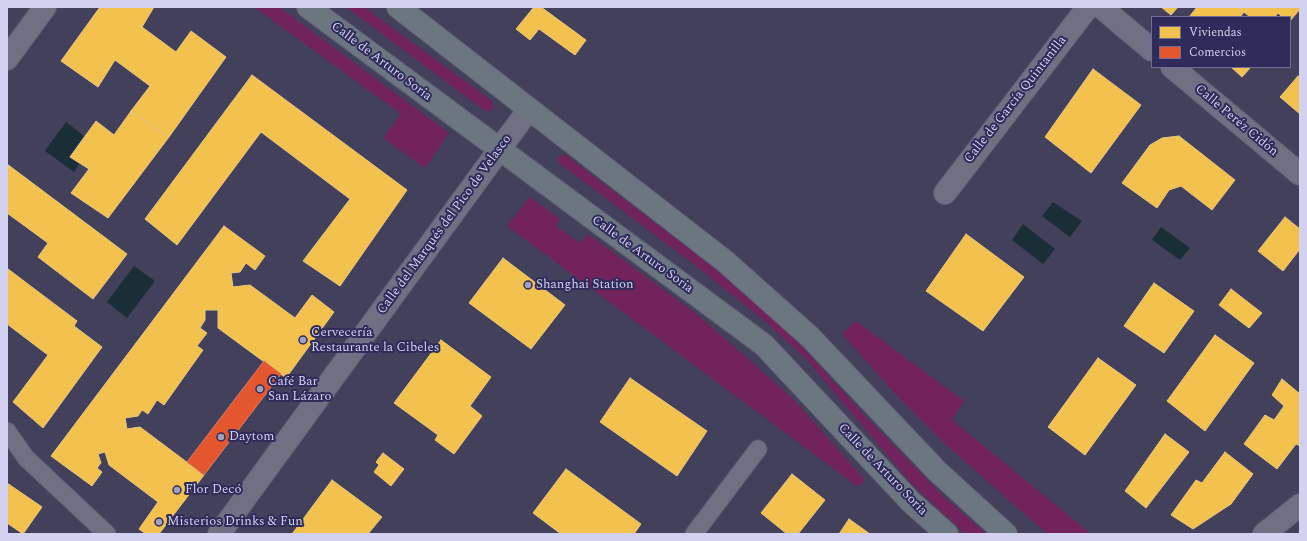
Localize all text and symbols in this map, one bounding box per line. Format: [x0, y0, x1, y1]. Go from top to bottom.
legend [1151, 16, 1291, 68]
street label: Calle de Arturo Soria [328, 19, 434, 105]
text: Viviendas [1189, 23, 1242, 42]
street label: Calle de García Quintanilla [961, 33, 1071, 167]
text: Comercios [1189, 43, 1246, 62]
street label: Calle Peréz Cidón [1191, 82, 1281, 160]
street label: Calle del Marqués del Pico de Velasco [375, 132, 515, 318]
street label: Calle de Arturo Soria [588, 213, 696, 297]
place label: Shanghai Station [536, 277, 634, 293]
marker: Shanghai Station [523, 280, 533, 290]
place label: Cervecería Restaurante la Cibeles [311, 325, 439, 356]
marker: Cervecería Restaurante la Cibeles [298, 335, 308, 345]
place label: Café Bar San Lázaro [268, 374, 332, 405]
marker: Café Bar San Lázaro [255, 384, 265, 394]
street label: Calle de Arturo Soria [834, 421, 930, 519]
place label: Daytom [229, 429, 274, 445]
marker: Daytom [216, 432, 226, 442]
place label: Flor Decó [185, 482, 242, 498]
marker: Flor Decó [172, 485, 182, 495]
place label: Misterios Drinks & Fun [167, 514, 303, 530]
marker: Misterios Drinks & Fun [154, 517, 164, 527]

